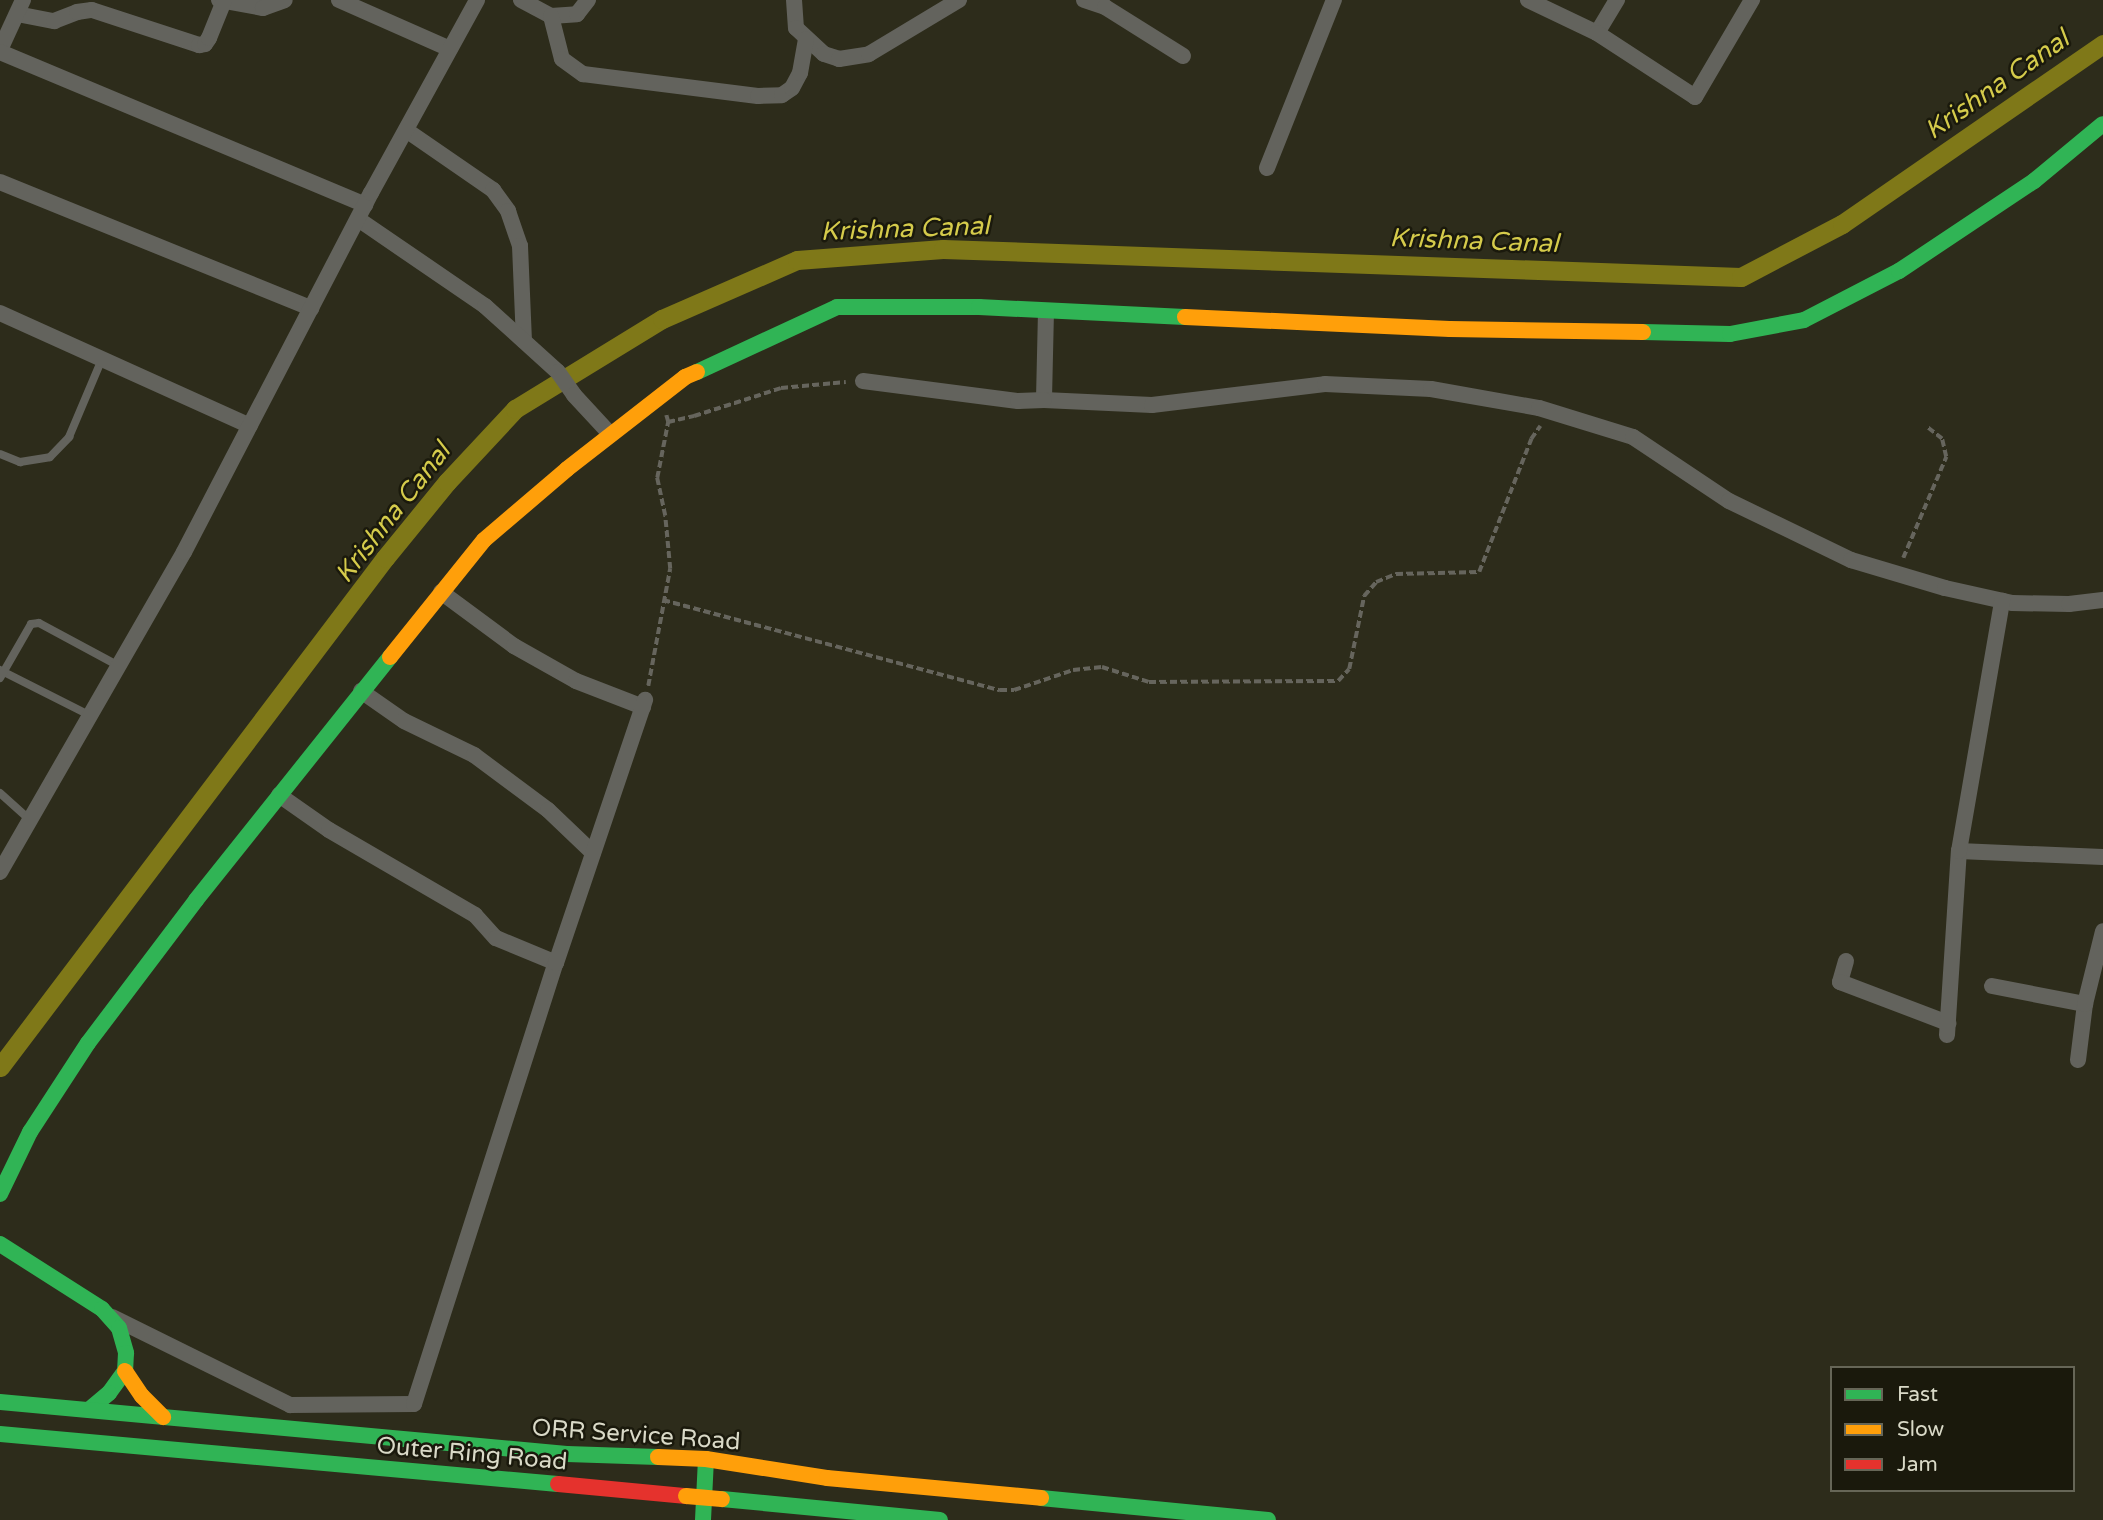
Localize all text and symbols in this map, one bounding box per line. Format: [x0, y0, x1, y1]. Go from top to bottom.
water label: Krishna Canal [1919, 24, 2075, 146]
water label: Krishna Canal [820, 210, 990, 248]
water label: Krishna Canal [1389, 222, 1559, 260]
water label: Krishna Canal [329, 437, 457, 589]
legend [1830, 1366, 2075, 1492]
text: Fast [1897, 1382, 1938, 1407]
street label: ORR Service Road [531, 1413, 741, 1457]
text: Slow [1897, 1417, 1944, 1442]
street label: Outer Ring Road [375, 1431, 569, 1477]
text: Jam [1897, 1452, 1938, 1477]

